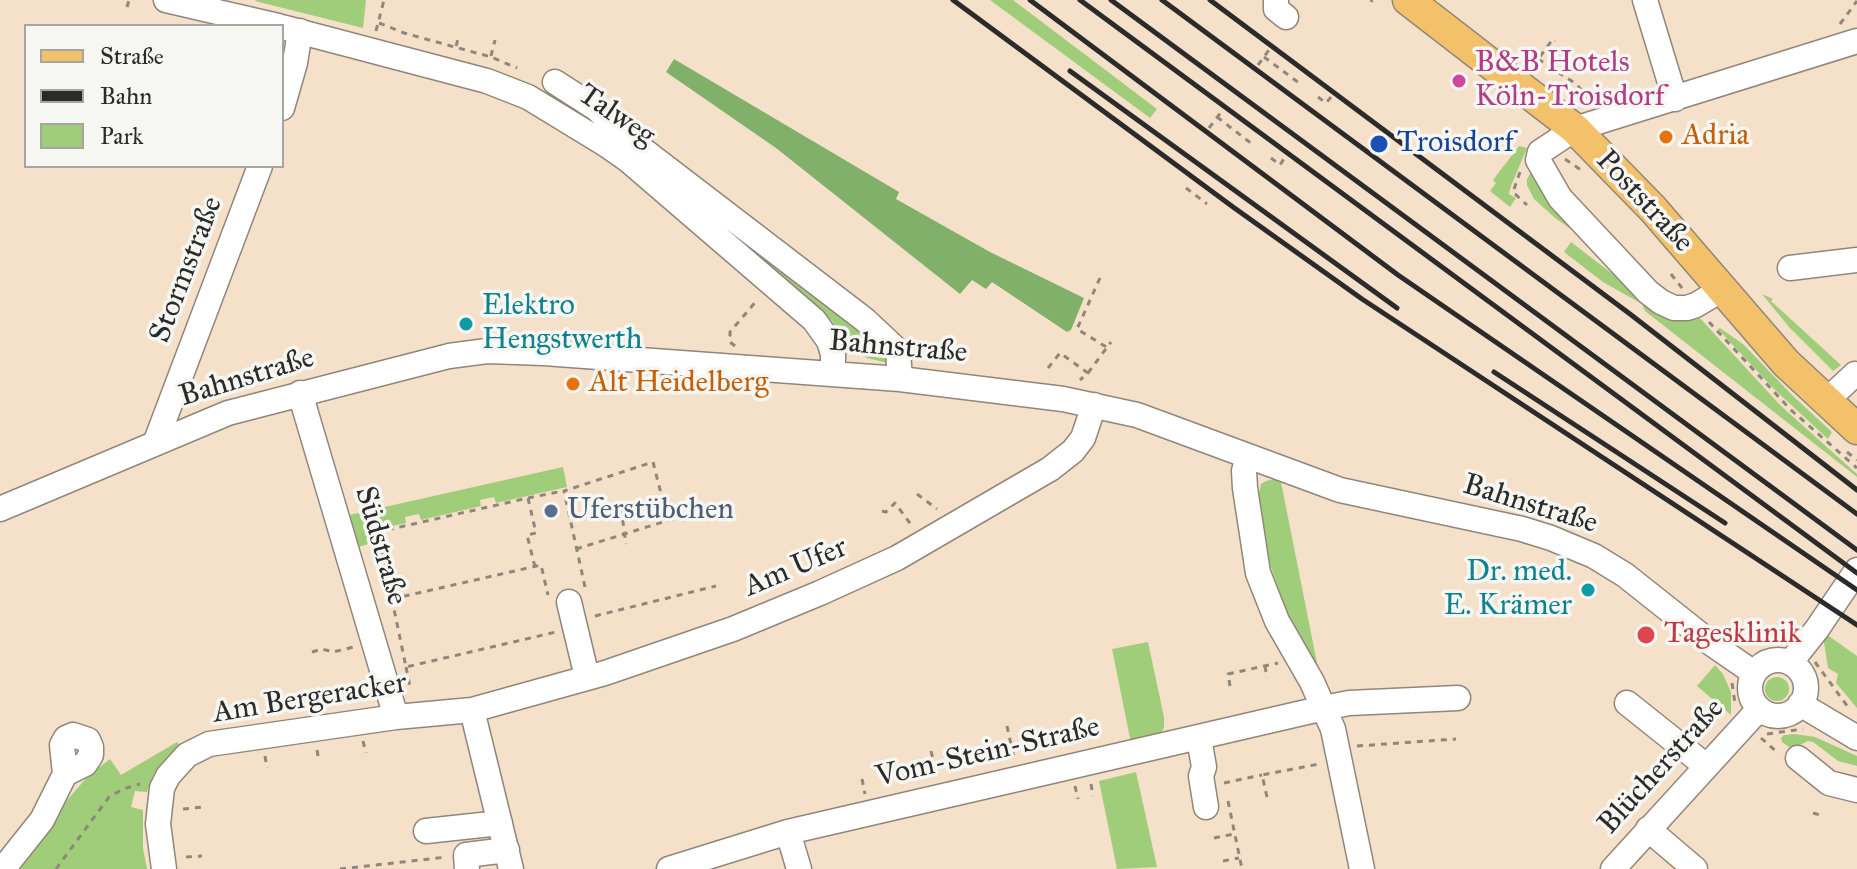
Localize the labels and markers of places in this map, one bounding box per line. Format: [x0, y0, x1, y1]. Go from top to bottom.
place label: B&B Hotels Köln-Troisdorf [1475, 46, 1665, 116]
marker: B&B Hotels Köln-Troisdorf [1450, 72, 1468, 90]
place label: Adria [1682, 119, 1749, 155]
place label: Troisdorf [1397, 126, 1514, 162]
marker: Adria [1657, 128, 1675, 146]
marker: Troisdorf [1368, 133, 1390, 155]
place label: Elektro Hengstwerth [482, 289, 642, 360]
marker: Elektro Hengstwerth [457, 315, 475, 333]
place label: Alt Heidelberg [589, 366, 769, 402]
marker: Alt Heidelberg [564, 375, 582, 393]
place label: Uferstübchen [567, 493, 734, 529]
marker: Uferstübchen [542, 502, 560, 520]
place label: Dr. med. E. Krämer [1444, 555, 1572, 626]
marker: Dr. med. E. Krämer [1579, 581, 1597, 599]
place label: Tagesklinik [1664, 617, 1801, 653]
marker: Tagesklinik [1635, 624, 1657, 646]

